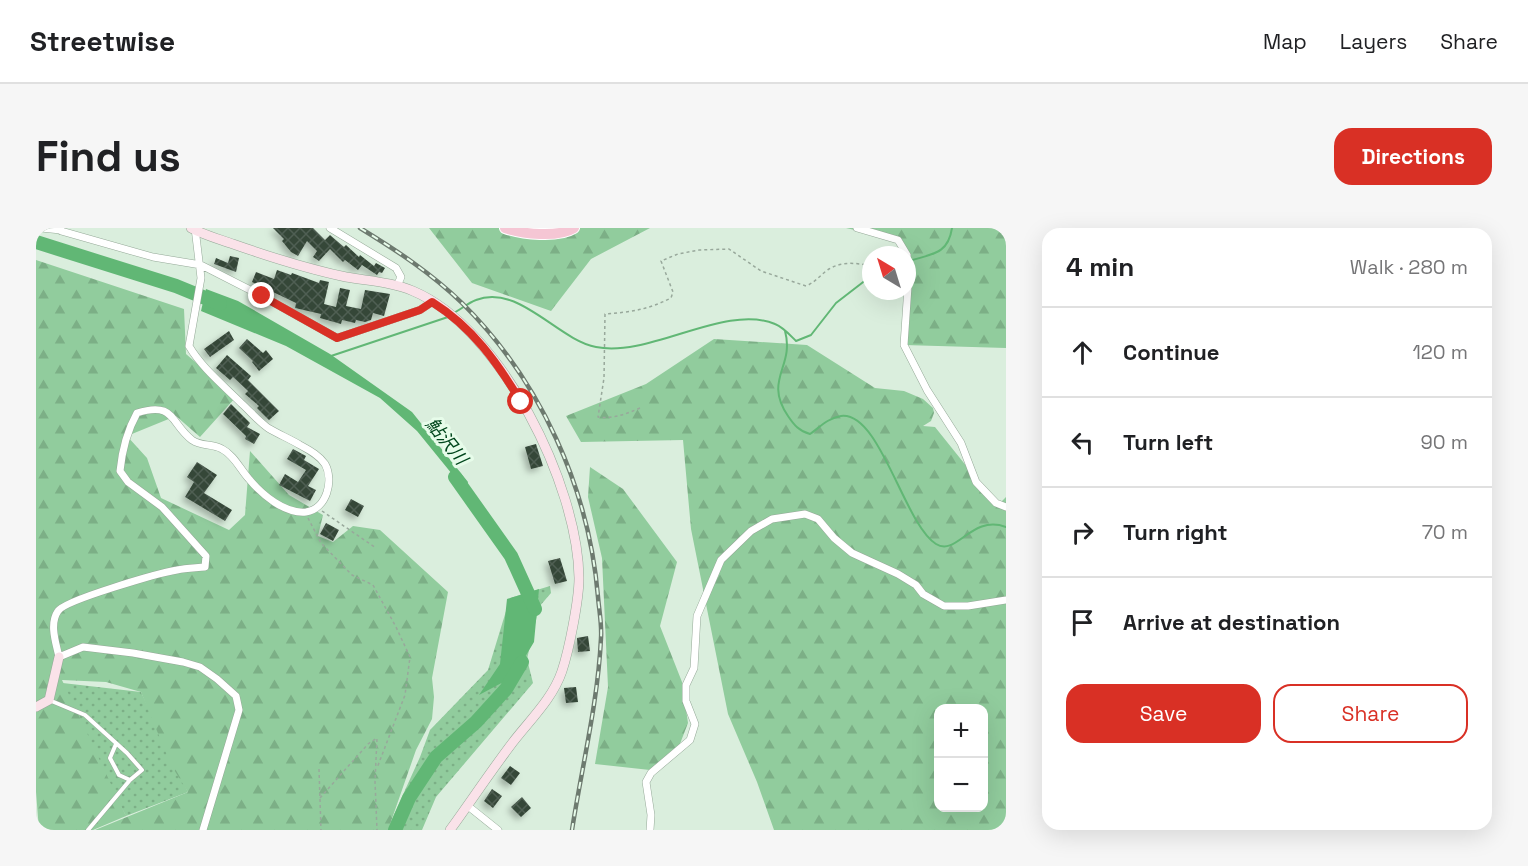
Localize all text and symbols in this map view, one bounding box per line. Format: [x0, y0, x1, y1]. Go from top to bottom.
text: Streetwise [30, 23, 175, 59]
text: Map [1263, 28, 1307, 55]
text: Layers [1340, 28, 1407, 55]
text: Share [1440, 28, 1498, 55]
button: Directions [1334, 128, 1492, 185]
text: Find us [36, 130, 181, 183]
north arrow [862, 246, 916, 300]
text: 4 min [1066, 250, 1134, 284]
text: Walk · 280 m [1350, 254, 1468, 280]
route end [248, 282, 274, 308]
icon: ahead [1066, 336, 1099, 369]
text: Continue [1123, 338, 1219, 366]
text: 120 m [1412, 339, 1468, 365]
route start [507, 388, 533, 414]
water label: 鮎沢川 [421, 413, 474, 471]
icon: left [1066, 426, 1099, 459]
text: Turn left [1123, 428, 1213, 456]
text: 90 m [1421, 429, 1468, 455]
icon: right [1066, 516, 1099, 549]
text: Turn right [1123, 518, 1228, 546]
text: 70 m [1422, 519, 1468, 545]
icon: arrive [1066, 606, 1099, 639]
text: Arrive at destination [1123, 608, 1340, 636]
button: Save [1066, 684, 1261, 743]
button: Share [1273, 684, 1468, 743]
map controls [934, 704, 988, 812]
button: + [934, 704, 988, 758]
button: − [934, 758, 988, 812]

